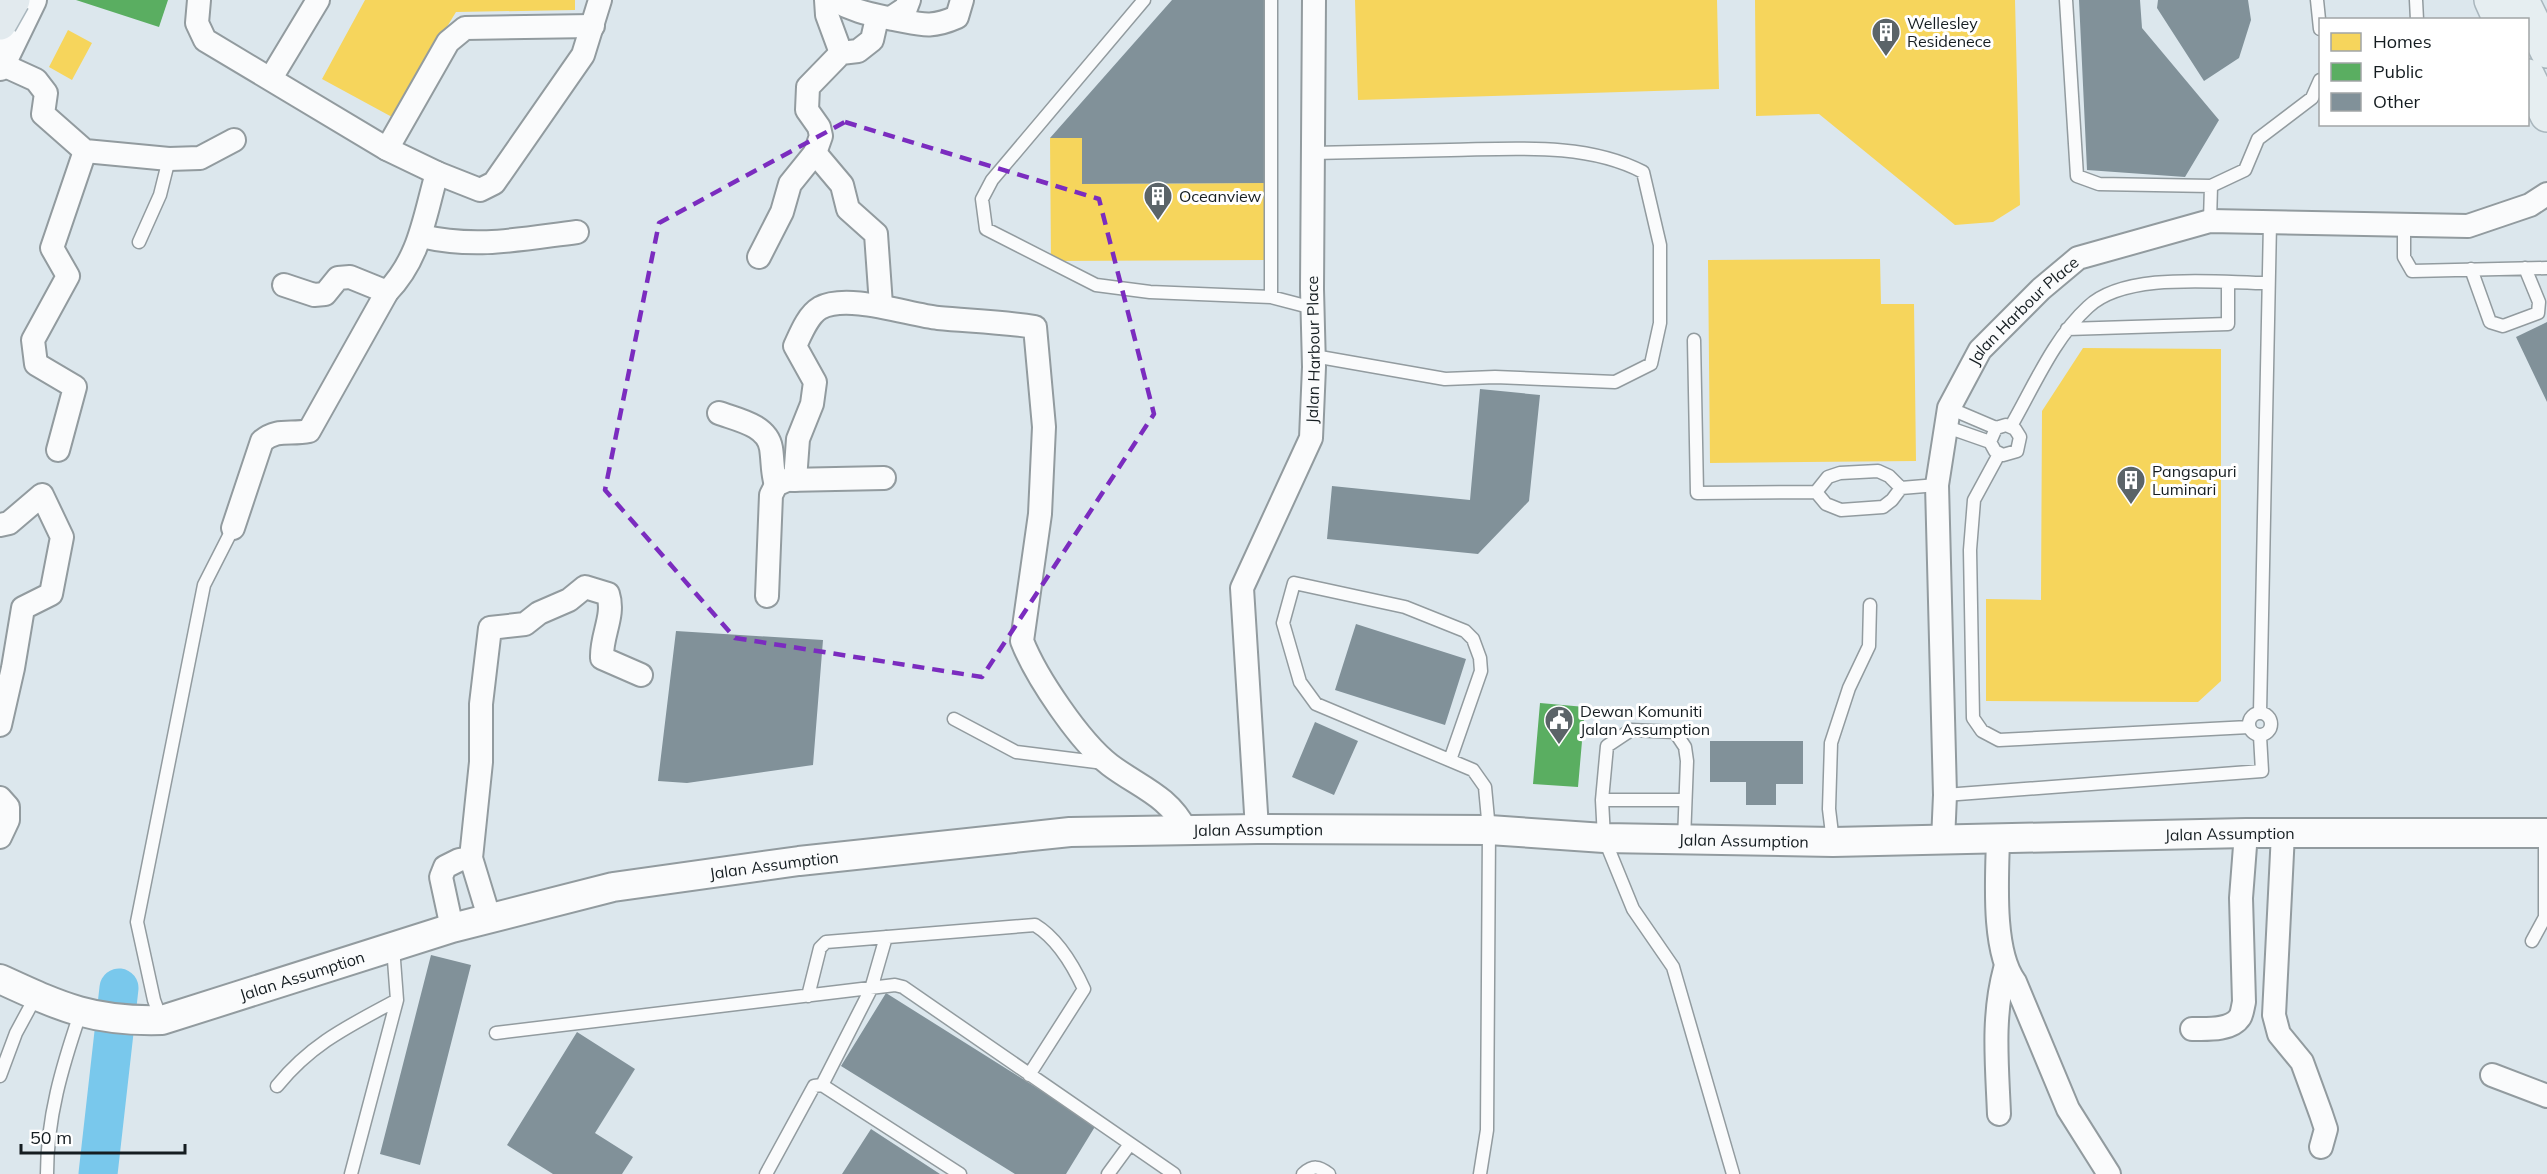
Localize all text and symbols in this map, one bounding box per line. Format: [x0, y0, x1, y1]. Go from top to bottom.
place label: Wellesley Residenece [1907, 13, 1991, 51]
building icon: Wellesley Residenece [1870, 16, 1902, 58]
legend [2319, 18, 2529, 126]
text: Homes [2373, 30, 2432, 53]
text: Public [2373, 60, 2423, 83]
text: Other [2373, 90, 2421, 113]
building icon: Oceanview [1142, 180, 1174, 222]
place label: Oceanview [1179, 186, 1262, 206]
street label: Jalan Harbour Place [1964, 252, 2083, 369]
street label: Jalan Harbour Place [1302, 276, 1324, 424]
place label: Pangsapuri Luminari [2152, 461, 2237, 499]
building icon: Pangsapuri Luminari [2115, 464, 2147, 506]
place label: Dewan Komuniti Jalan Assumption [1580, 701, 1710, 739]
public building icon: Dewan Komuniti Jalan Assumption [1543, 704, 1575, 746]
street label: Jalan Assumption [1193, 819, 1323, 840]
street label: Jalan Assumption [2164, 823, 2295, 845]
street label: Jalan Assumption [1679, 829, 1809, 852]
street label: Jalan Assumption [708, 847, 840, 883]
street label: Jalan Assumption [237, 946, 367, 1005]
scale bar [21, 1117, 184, 1155]
text: 50 m [30, 1126, 72, 1149]

